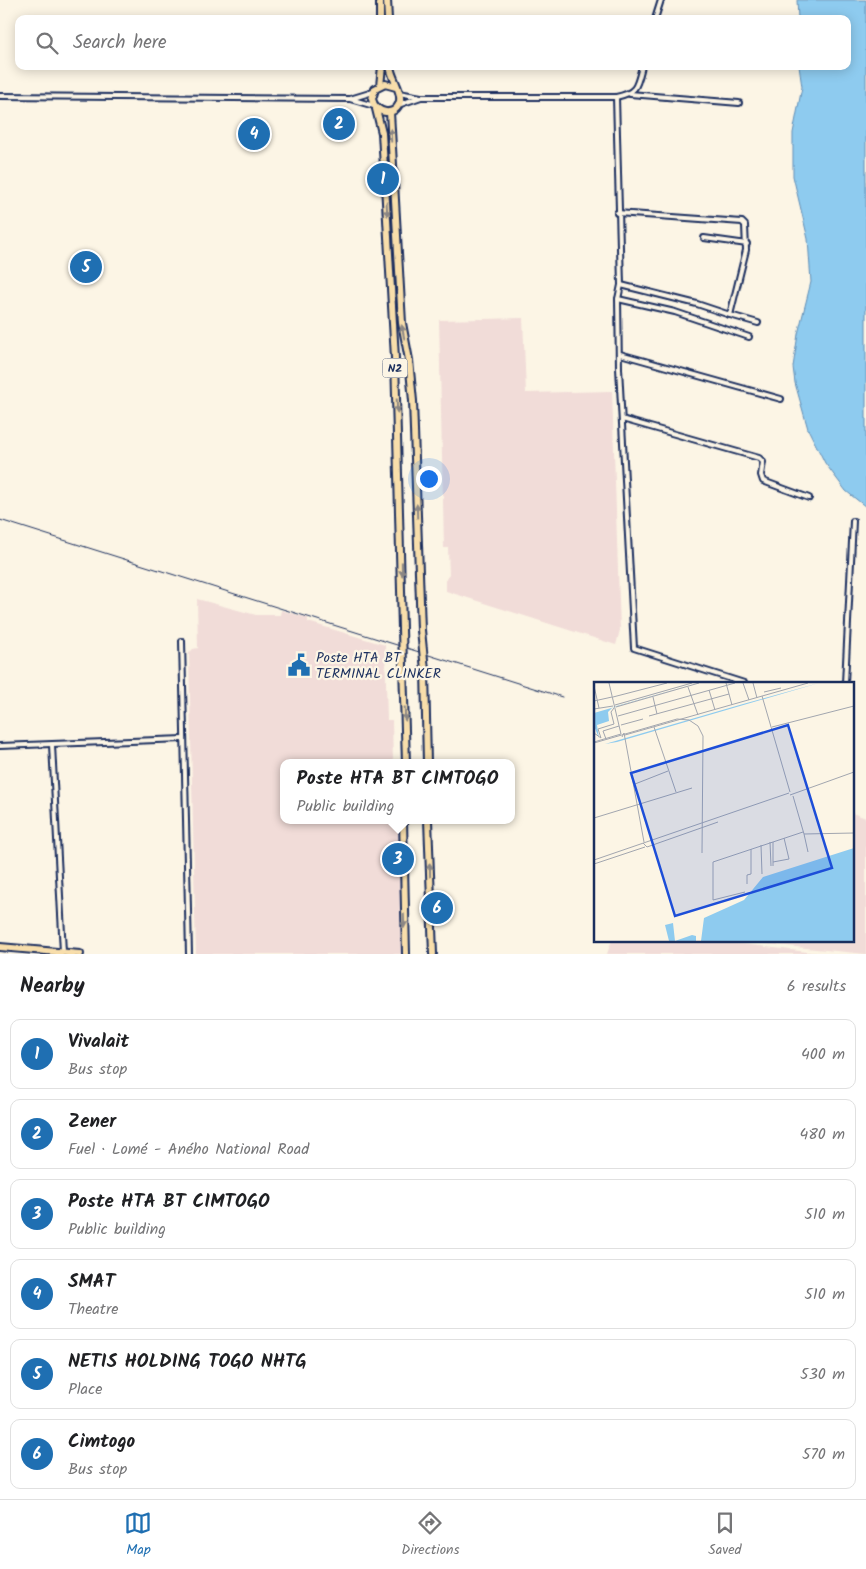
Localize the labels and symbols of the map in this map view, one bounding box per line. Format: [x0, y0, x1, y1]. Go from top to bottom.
pin: 2 [323, 105, 355, 143]
pin: 4 [238, 115, 270, 153]
one-way arrow [387, 127, 395, 143]
pin: 1 [367, 160, 399, 198]
one-way arrow [384, 201, 392, 217]
pin: 5 [70, 248, 102, 286]
one-way arrow [399, 324, 407, 340]
road number: N2 [382, 358, 408, 378]
one-way arrow [393, 398, 401, 414]
your location [416, 466, 442, 492]
one-way arrow [413, 503, 421, 519]
one-way arrow [398, 561, 406, 577]
place label: Poste HTA BT TERMINAL CLINKER [316, 647, 441, 685]
public building icon: Poste HTA BT TERMINAL CLINKER [286, 652, 312, 678]
inset map [594, 682, 854, 942]
one-way arrow [401, 706, 409, 722]
pin: 3 [382, 840, 414, 878]
one-way arrow [425, 862, 433, 878]
pin: 6 [421, 889, 453, 927]
one-way arrow [401, 914, 409, 930]

